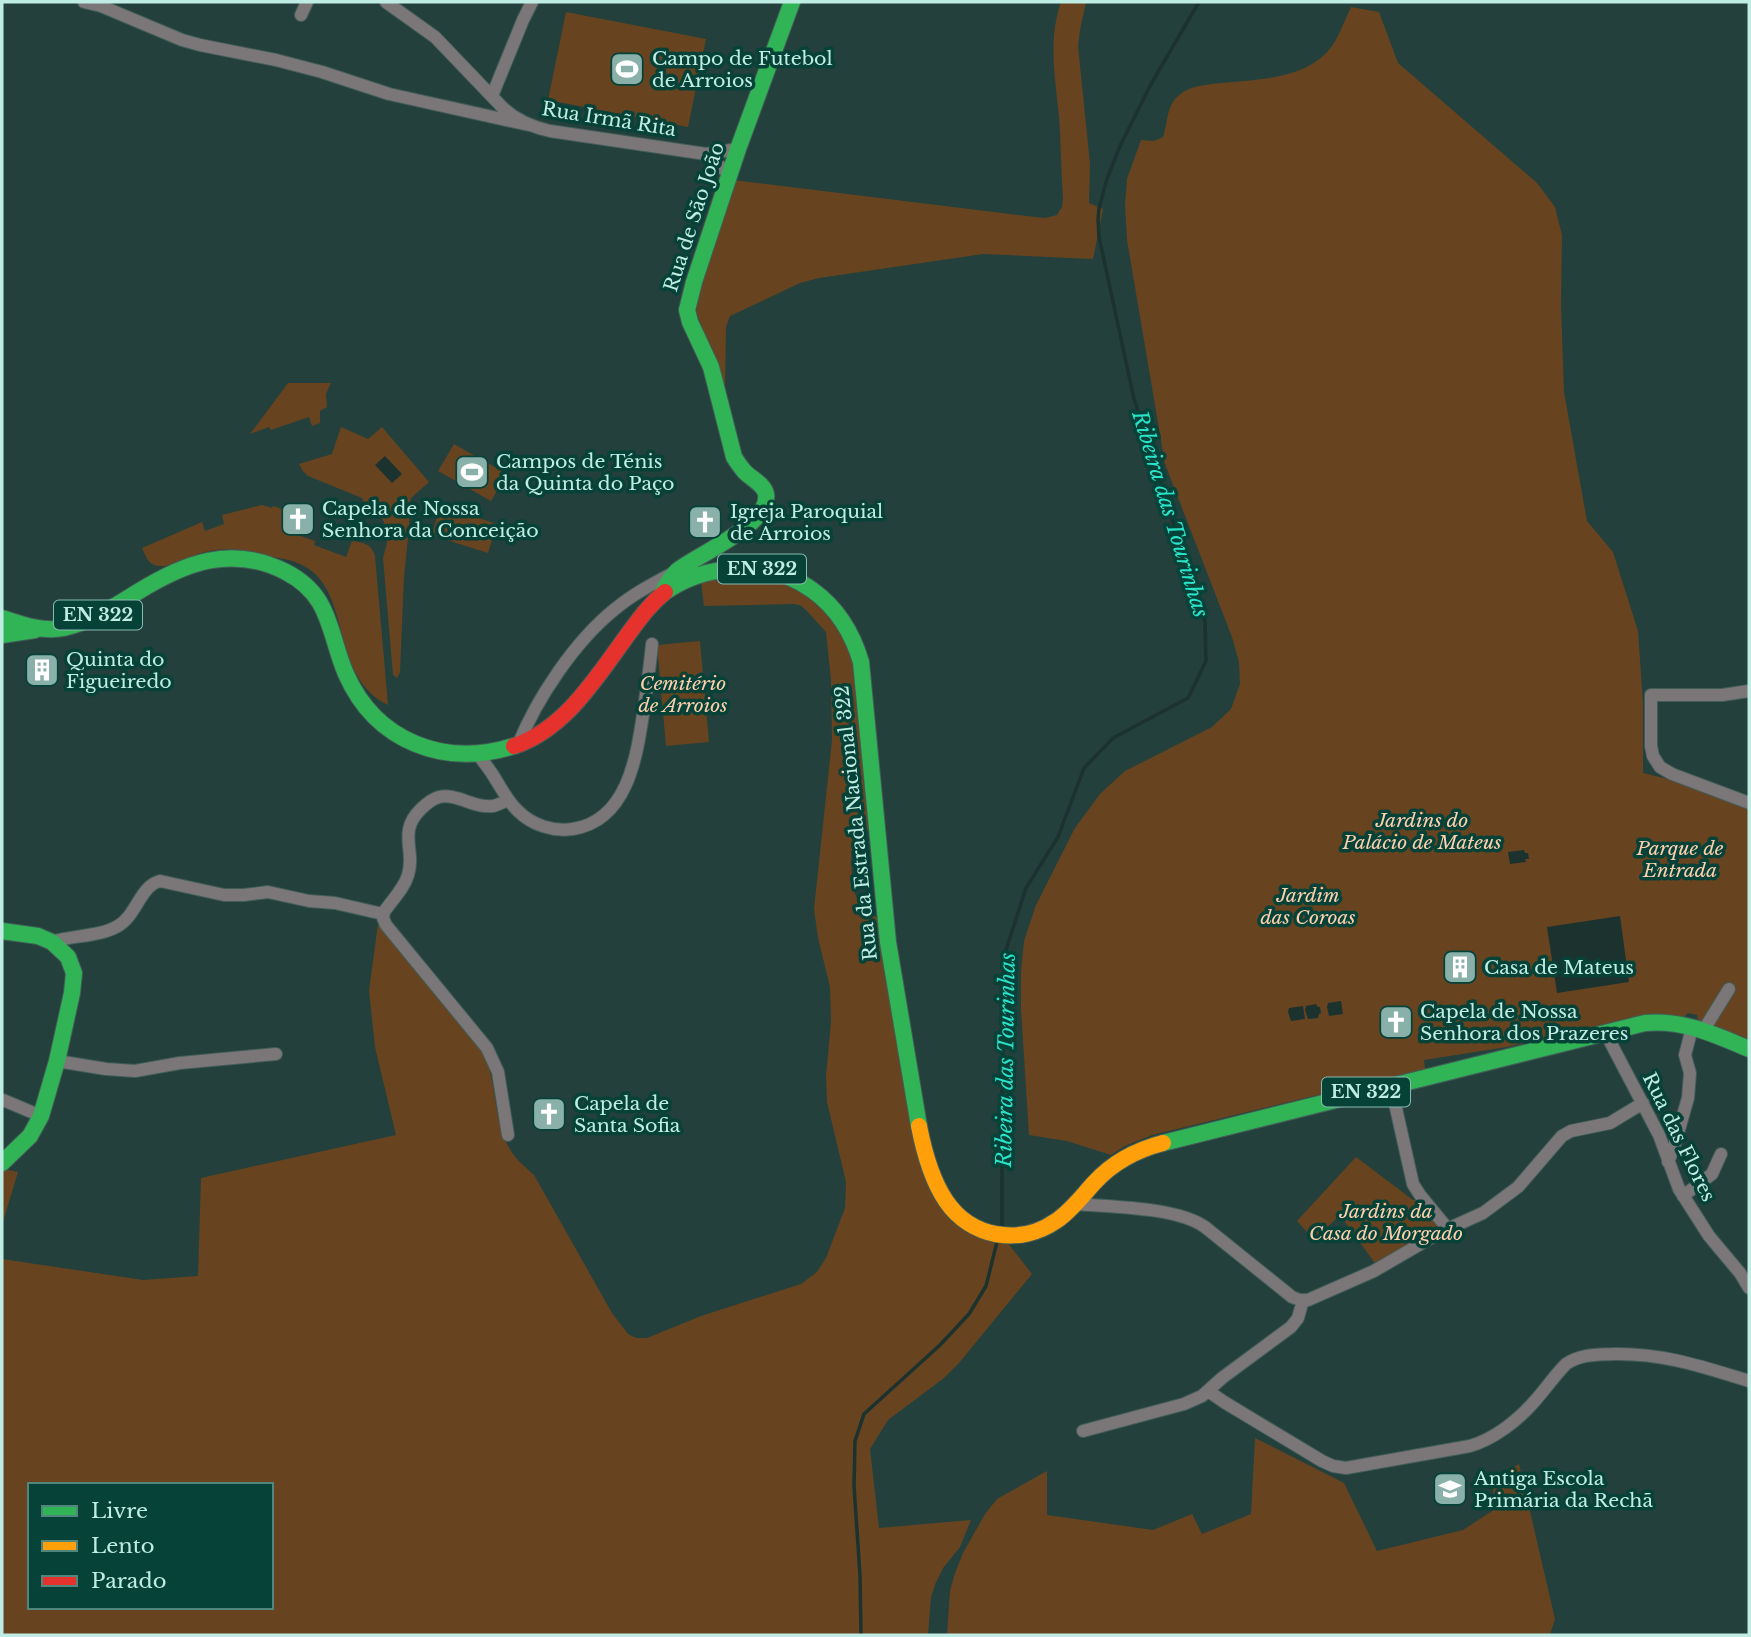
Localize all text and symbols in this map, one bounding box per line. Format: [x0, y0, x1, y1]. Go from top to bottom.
place label: Campo de Futebol de Arroios [652, 47, 833, 92]
sports icon: Campo de Futebol de Arroios [608, 50, 646, 88]
street label: Rua Irmã Rita [540, 97, 678, 141]
street label: Rua de São João [659, 139, 729, 295]
water label: Ribeira das Tourinhas [1126, 407, 1214, 621]
place label: Campos de Ténis da Quinta do Paço [496, 450, 675, 495]
sports icon: Campos de Ténis da Quinta do Paço [453, 453, 491, 491]
place label: Capela de Nossa Senhora da Conceição [322, 497, 539, 542]
church icon: Capela de Nossa Senhora da Conceição [279, 500, 317, 538]
place label: Igreja Paroquial de Arroios [730, 500, 883, 545]
church icon: Igreja Paroquial de Arroios [686, 503, 724, 541]
road number: EN 322 [718, 554, 806, 584]
road number: EN 322 [54, 600, 142, 630]
place label: Quinta do Figueiredo [66, 648, 172, 693]
building icon: Quinta do Figueiredo [23, 651, 61, 689]
park label: Cemitério de Arroios [639, 672, 727, 717]
street label: Rua da Estrada Nacional 322 [830, 684, 882, 962]
park label: Jardins do Palácio de Mateus [1342, 809, 1501, 854]
park label: Parque de Entrada [1636, 837, 1724, 882]
park label: Jardim das Coroas [1260, 884, 1356, 929]
building icon: Casa de Mateus [1441, 948, 1479, 986]
water label: Ribeira das Tourinhas [991, 952, 1021, 1169]
place label: Casa de Mateus [1484, 956, 1634, 979]
place label: Capela de Nossa Senhora dos Prazeres [1420, 1000, 1628, 1045]
church icon: Capela de Nossa Senhora dos Prazeres [1377, 1003, 1415, 1041]
street label: Rua das Flores [1638, 1069, 1720, 1205]
road number: EN 322 [1322, 1078, 1410, 1106]
place label: Capela de Santa Sofia [574, 1092, 681, 1137]
church icon: Capela de Santa Sofia [530, 1095, 568, 1133]
park label: Jardins da Casa do Morgado [1309, 1200, 1463, 1245]
place label: Antiga Escola Primária da Rechã [1473, 1467, 1653, 1512]
school or university icon: Antiga Escola Primária da Rechã [1431, 1470, 1469, 1508]
legend [28, 1483, 273, 1609]
text: Livre [91, 1498, 148, 1524]
text: Lento [91, 1533, 154, 1559]
text: Parado [91, 1568, 166, 1594]

